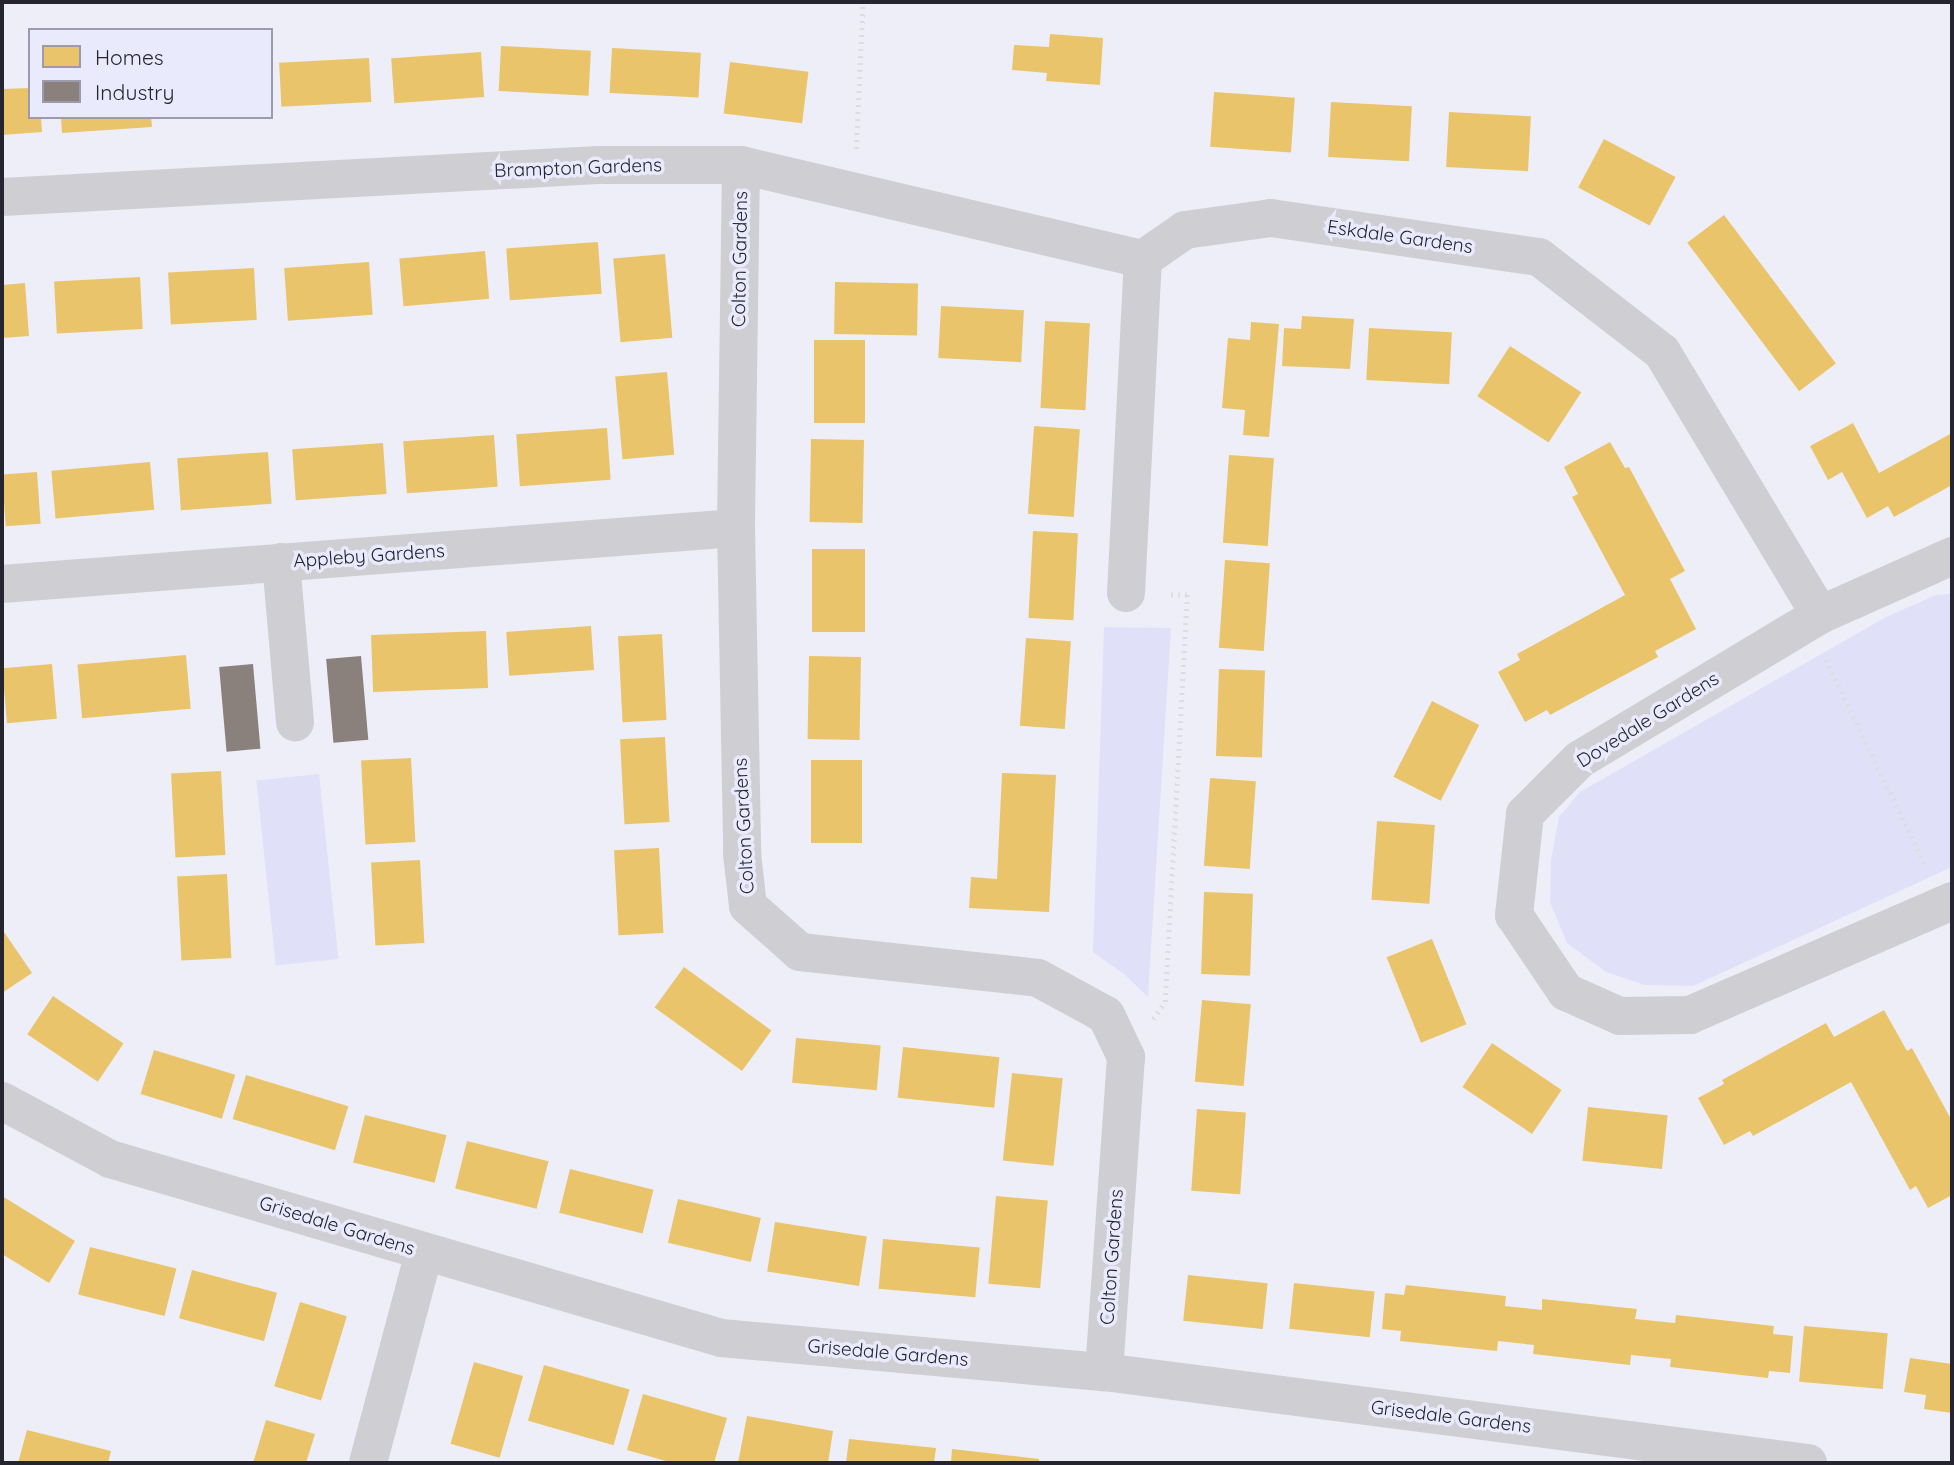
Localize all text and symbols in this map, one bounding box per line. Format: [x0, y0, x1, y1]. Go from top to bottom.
legend [28, 28, 273, 119]
text: Homes [95, 44, 164, 70]
text: Industry [95, 79, 174, 105]
street label: Brampton Gardens [494, 154, 662, 182]
street label: Colton Gardens [727, 191, 753, 327]
street label: Eskdale Gardens [1326, 216, 1474, 258]
street label: Appleby Gardens [293, 539, 445, 573]
street label: Dovedale Gardens [1573, 667, 1723, 773]
street label: Colton Gardens [729, 757, 759, 895]
street label: Colton Gardens [1096, 1188, 1128, 1326]
street label: Grisedale Gardens [256, 1192, 418, 1260]
street label: Grisedale Gardens [807, 1335, 969, 1371]
street label: Grisedale Gardens [1370, 1396, 1532, 1438]

